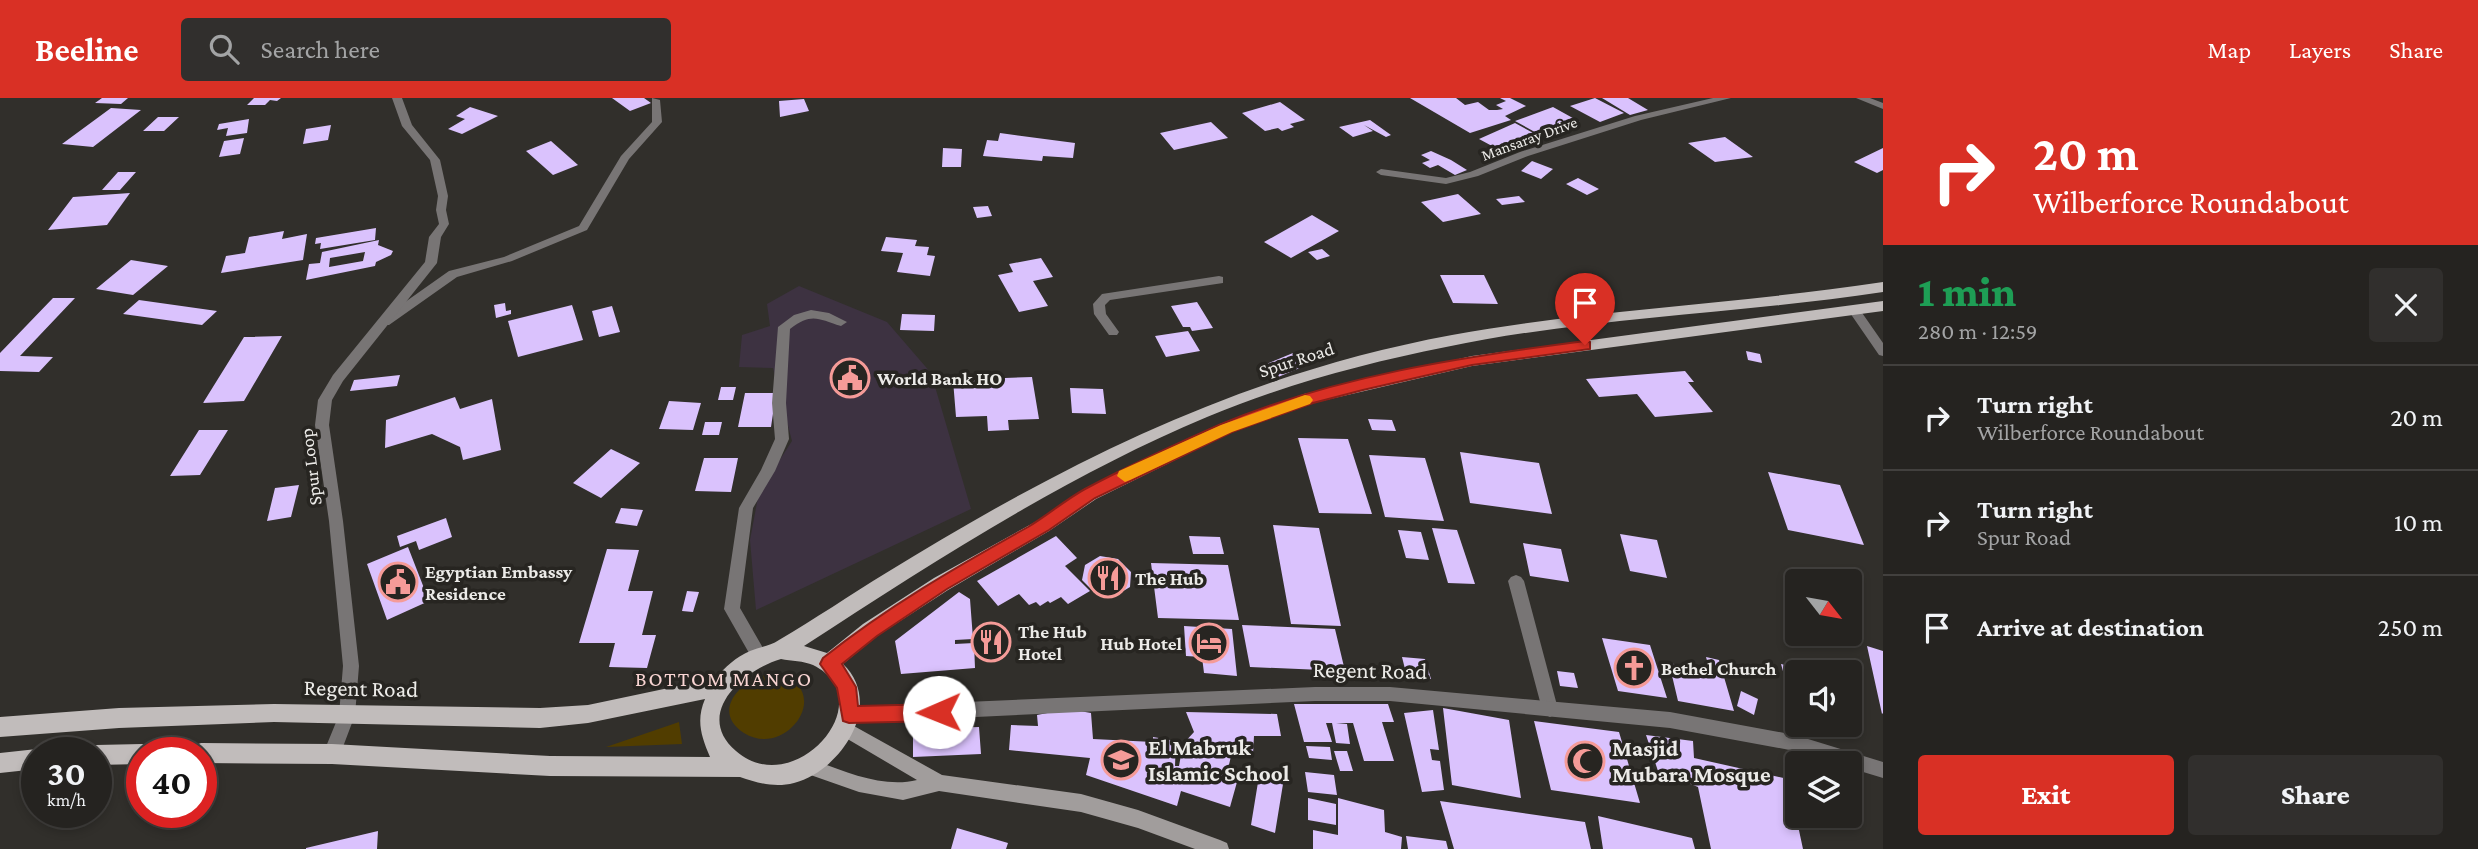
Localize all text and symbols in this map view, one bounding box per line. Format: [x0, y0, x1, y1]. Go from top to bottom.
search box [181, 18, 671, 81]
icon: search [205, 30, 243, 68]
text: Beeline [35, 31, 139, 68]
text: Search here [261, 35, 380, 64]
text: Map [2207, 36, 2251, 63]
text: Layers [2289, 36, 2351, 63]
text: Share [2389, 36, 2443, 63]
street label: Mansaray Drive [1479, 113, 1580, 165]
icon: right [1918, 126, 2009, 217]
text: 20 m [2033, 126, 2139, 181]
text: Wilberforce Roundabout [2033, 184, 2349, 220]
text: 1 min [1918, 268, 2016, 315]
button: close [2369, 268, 2443, 342]
pin [1555, 273, 1615, 345]
icon: arrive [1566, 284, 1604, 322]
text: 280 m · 12:59 [1918, 318, 2037, 344]
street label: Spur Road [1256, 337, 1336, 381]
public building icon: World Bank HO [829, 357, 871, 399]
place label: World Bank HO [876, 368, 1002, 389]
text: Turn right [1977, 390, 2093, 419]
icon: right [1918, 399, 1956, 437]
text: 20 m [2390, 403, 2443, 432]
text: Wilberforce Roundabout [1977, 419, 2204, 445]
street label: Spur Loop [295, 427, 326, 507]
text: Turn right [1977, 495, 2093, 524]
icon: right [1918, 504, 1956, 542]
text: 10 m [2394, 508, 2443, 537]
text: Spur Road [1977, 524, 2071, 550]
restaurant icon: The Hub [1087, 557, 1129, 599]
public building icon: Egyptian Embassy Residence [377, 561, 419, 603]
place label: Egyptian Embassy Residence [425, 561, 573, 604]
place label: The Hub [1135, 568, 1204, 589]
north arrow [1785, 569, 1862, 646]
map controls [1785, 569, 1862, 828]
icon: arrive [1918, 609, 1956, 647]
text: Arrive at destination [1977, 613, 2204, 642]
text: 250 m [2378, 613, 2443, 642]
restaurant icon: The Hub Hotel [970, 621, 1012, 663]
place label: The Hub Hotel [1018, 621, 1087, 664]
hotel icon: Hub Hotel [1188, 622, 1230, 664]
place label: Hub Hotel [1100, 633, 1182, 654]
church icon: Bethel Church [1613, 647, 1655, 689]
street label: Regent Road [1312, 656, 1428, 684]
place label: Bethel Church [1661, 658, 1777, 679]
button: sound [1785, 660, 1862, 737]
district label: BOTTOM MANGO [635, 667, 813, 691]
street label: Regent Road [303, 674, 419, 702]
position arrow [902, 675, 976, 749]
place label: El Mabruk Islamic School [1148, 734, 1290, 786]
place label: Masjid Mubara Mosque [1612, 735, 1771, 787]
speed limit sign: 40 [126, 737, 217, 828]
school or university icon: El Mabruk Islamic School [1100, 739, 1142, 781]
mosque icon: Masjid Mubara Mosque [1564, 740, 1606, 782]
button: layers [1785, 751, 1862, 828]
text: 30 [47, 754, 86, 793]
button: Exit [1918, 755, 2174, 835]
button: Share [2188, 755, 2443, 835]
text: km/h [47, 790, 86, 810]

